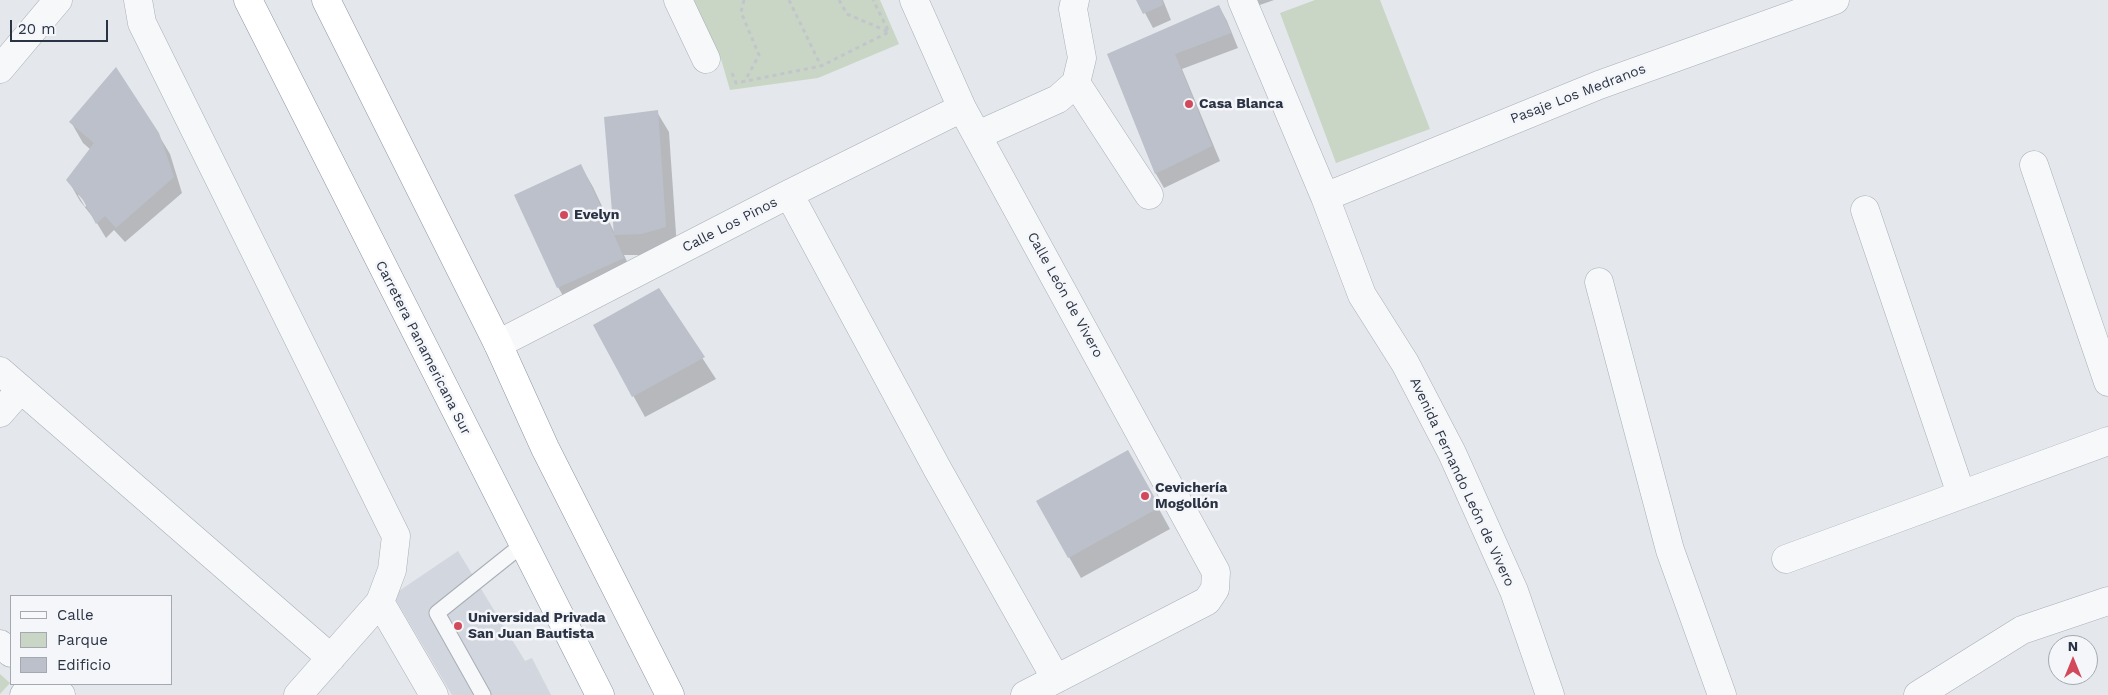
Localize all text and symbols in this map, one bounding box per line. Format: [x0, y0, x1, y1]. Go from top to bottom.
scale bar [12, 10, 110, 42]
text: 20 m [18, 20, 56, 38]
street label: Pasaje Los Medranos [1508, 60, 1648, 128]
place label: Casa Blanca [1199, 96, 1283, 112]
marker: Casa Blanca [1183, 98, 1195, 110]
street label: Calle Los Pinos [680, 194, 780, 256]
place label: Evelyn [574, 207, 619, 223]
marker: Evelyn [558, 209, 570, 221]
street label: Calle León de Vivero [1024, 229, 1106, 361]
street label: Carretera Panamericana Sur [372, 258, 474, 438]
street label: Avenida Fernando León de Vivero [1406, 375, 1518, 589]
place label: Cevichería Mogollón [1155, 480, 1227, 512]
marker: Cevichería Mogollón [1139, 490, 1151, 502]
legend [10, 595, 172, 685]
text: Calle [57, 606, 94, 624]
place label: Universidad Privada San Juan Bautista [468, 610, 606, 642]
marker: Universidad Privada San Juan Bautista [452, 620, 464, 632]
text: Parque [57, 631, 108, 649]
north arrow [2048, 635, 2098, 685]
text: N [2068, 638, 2078, 654]
text: Edificio [57, 656, 111, 674]

